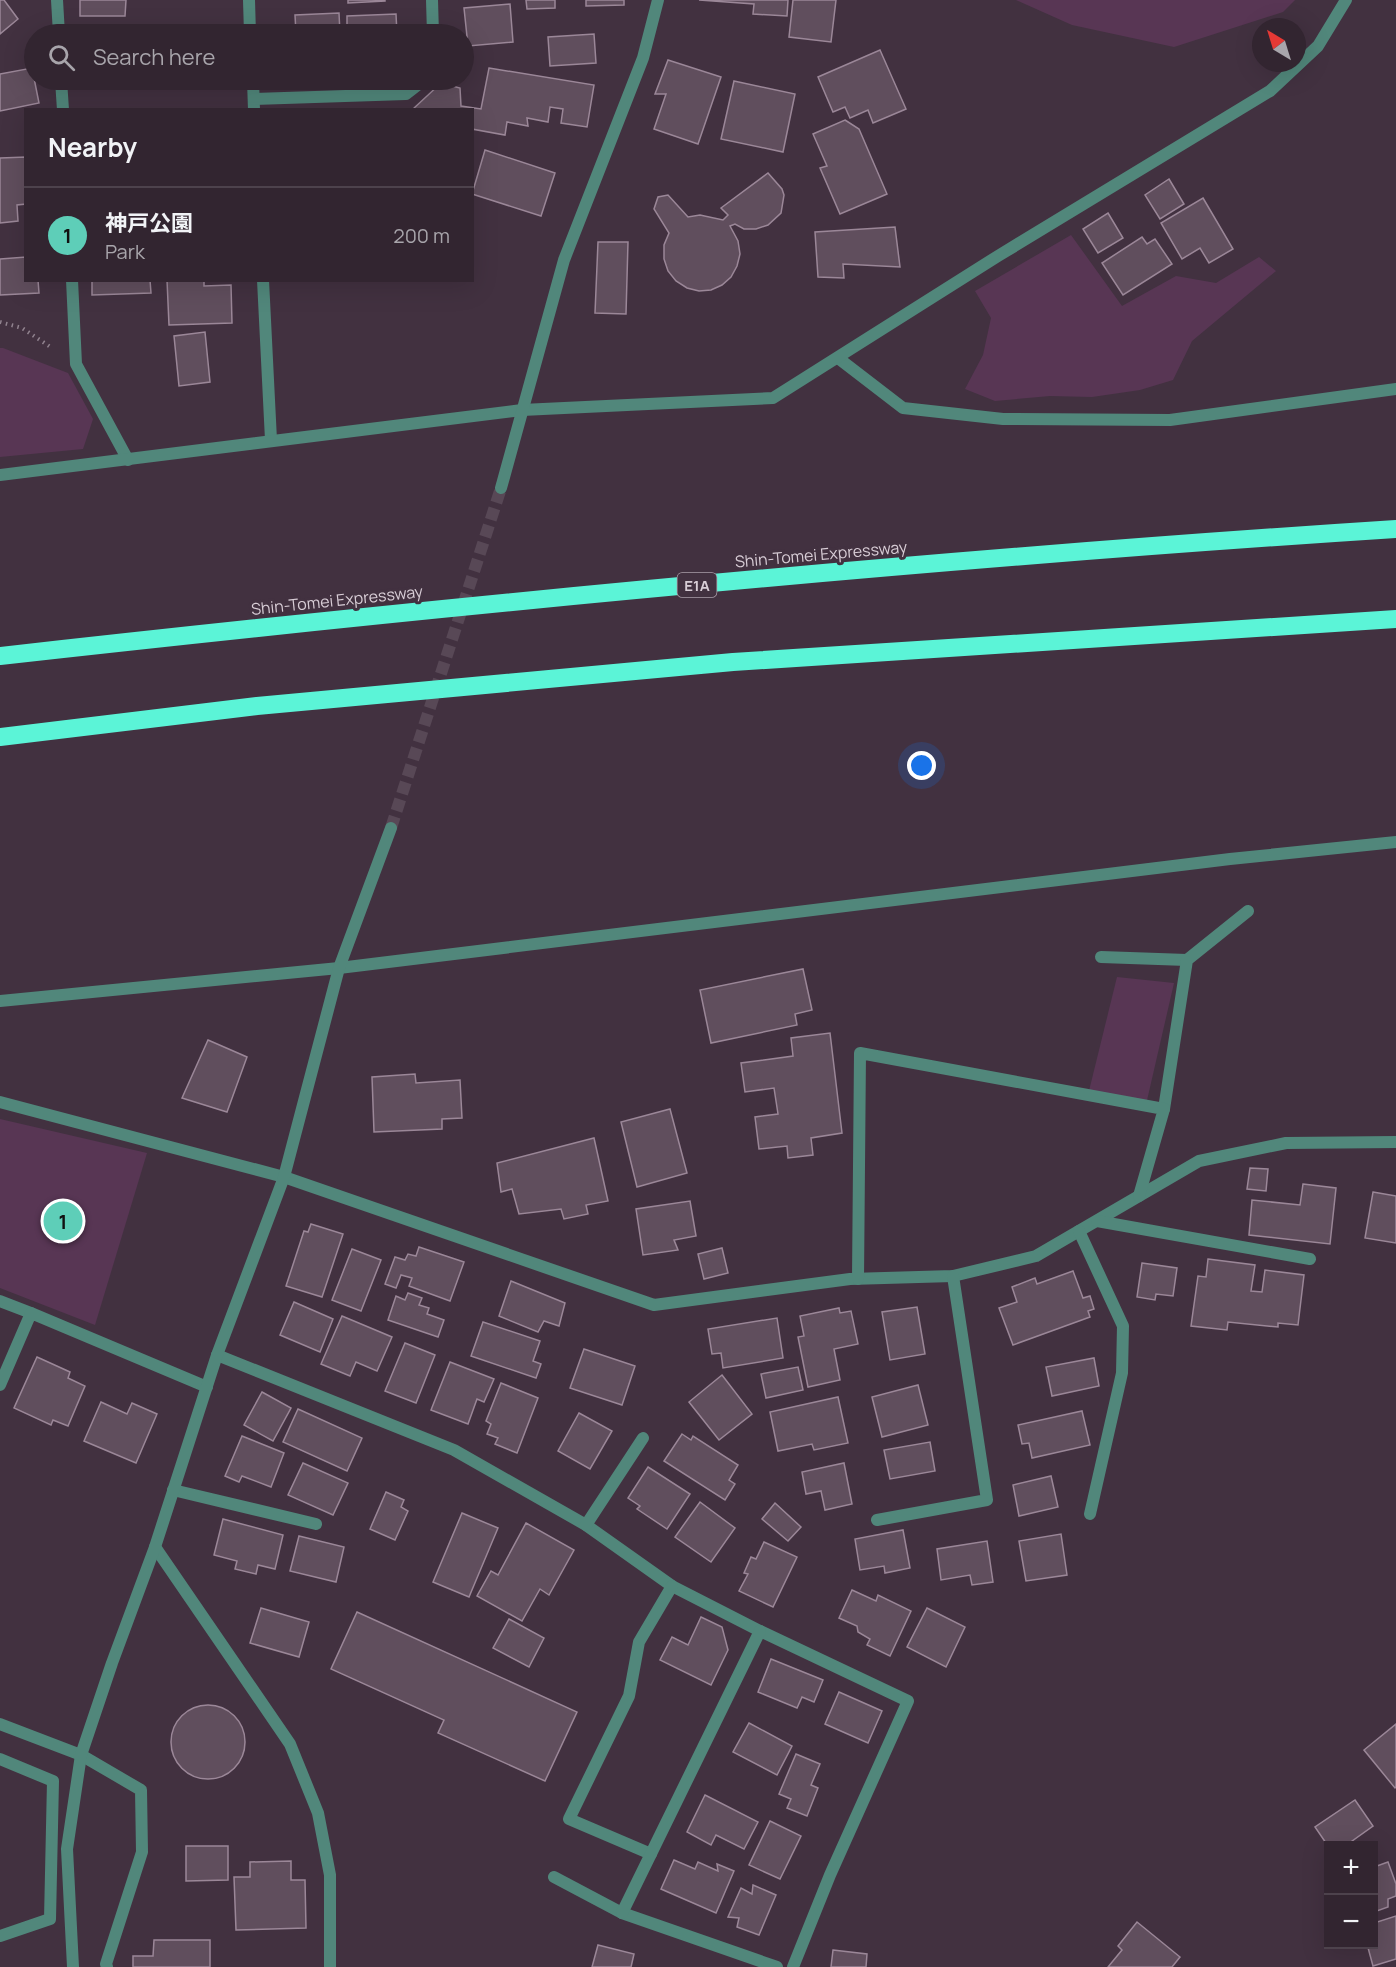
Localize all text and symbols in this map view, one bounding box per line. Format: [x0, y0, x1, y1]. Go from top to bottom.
north arrow [1252, 18, 1306, 72]
search box [24, 24, 474, 90]
icon: search [45, 41, 78, 74]
text: Search here [93, 42, 215, 72]
text: Nearby [48, 129, 137, 165]
text: 神戸公園 [105, 208, 193, 238]
text: 1 [63, 222, 72, 249]
text: 200 m [393, 222, 450, 249]
text: Park [105, 238, 145, 265]
street label: Shin-Tomei Expressway [734, 535, 909, 572]
road number: E1A [678, 573, 716, 597]
street label: Shin-Tomei Expressway [250, 580, 425, 620]
your location [907, 751, 936, 780]
pin: 1 [44, 1198, 82, 1244]
map controls [1324, 1841, 1378, 1949]
button: + [1324, 1841, 1378, 1895]
button: − [1324, 1895, 1378, 1949]

